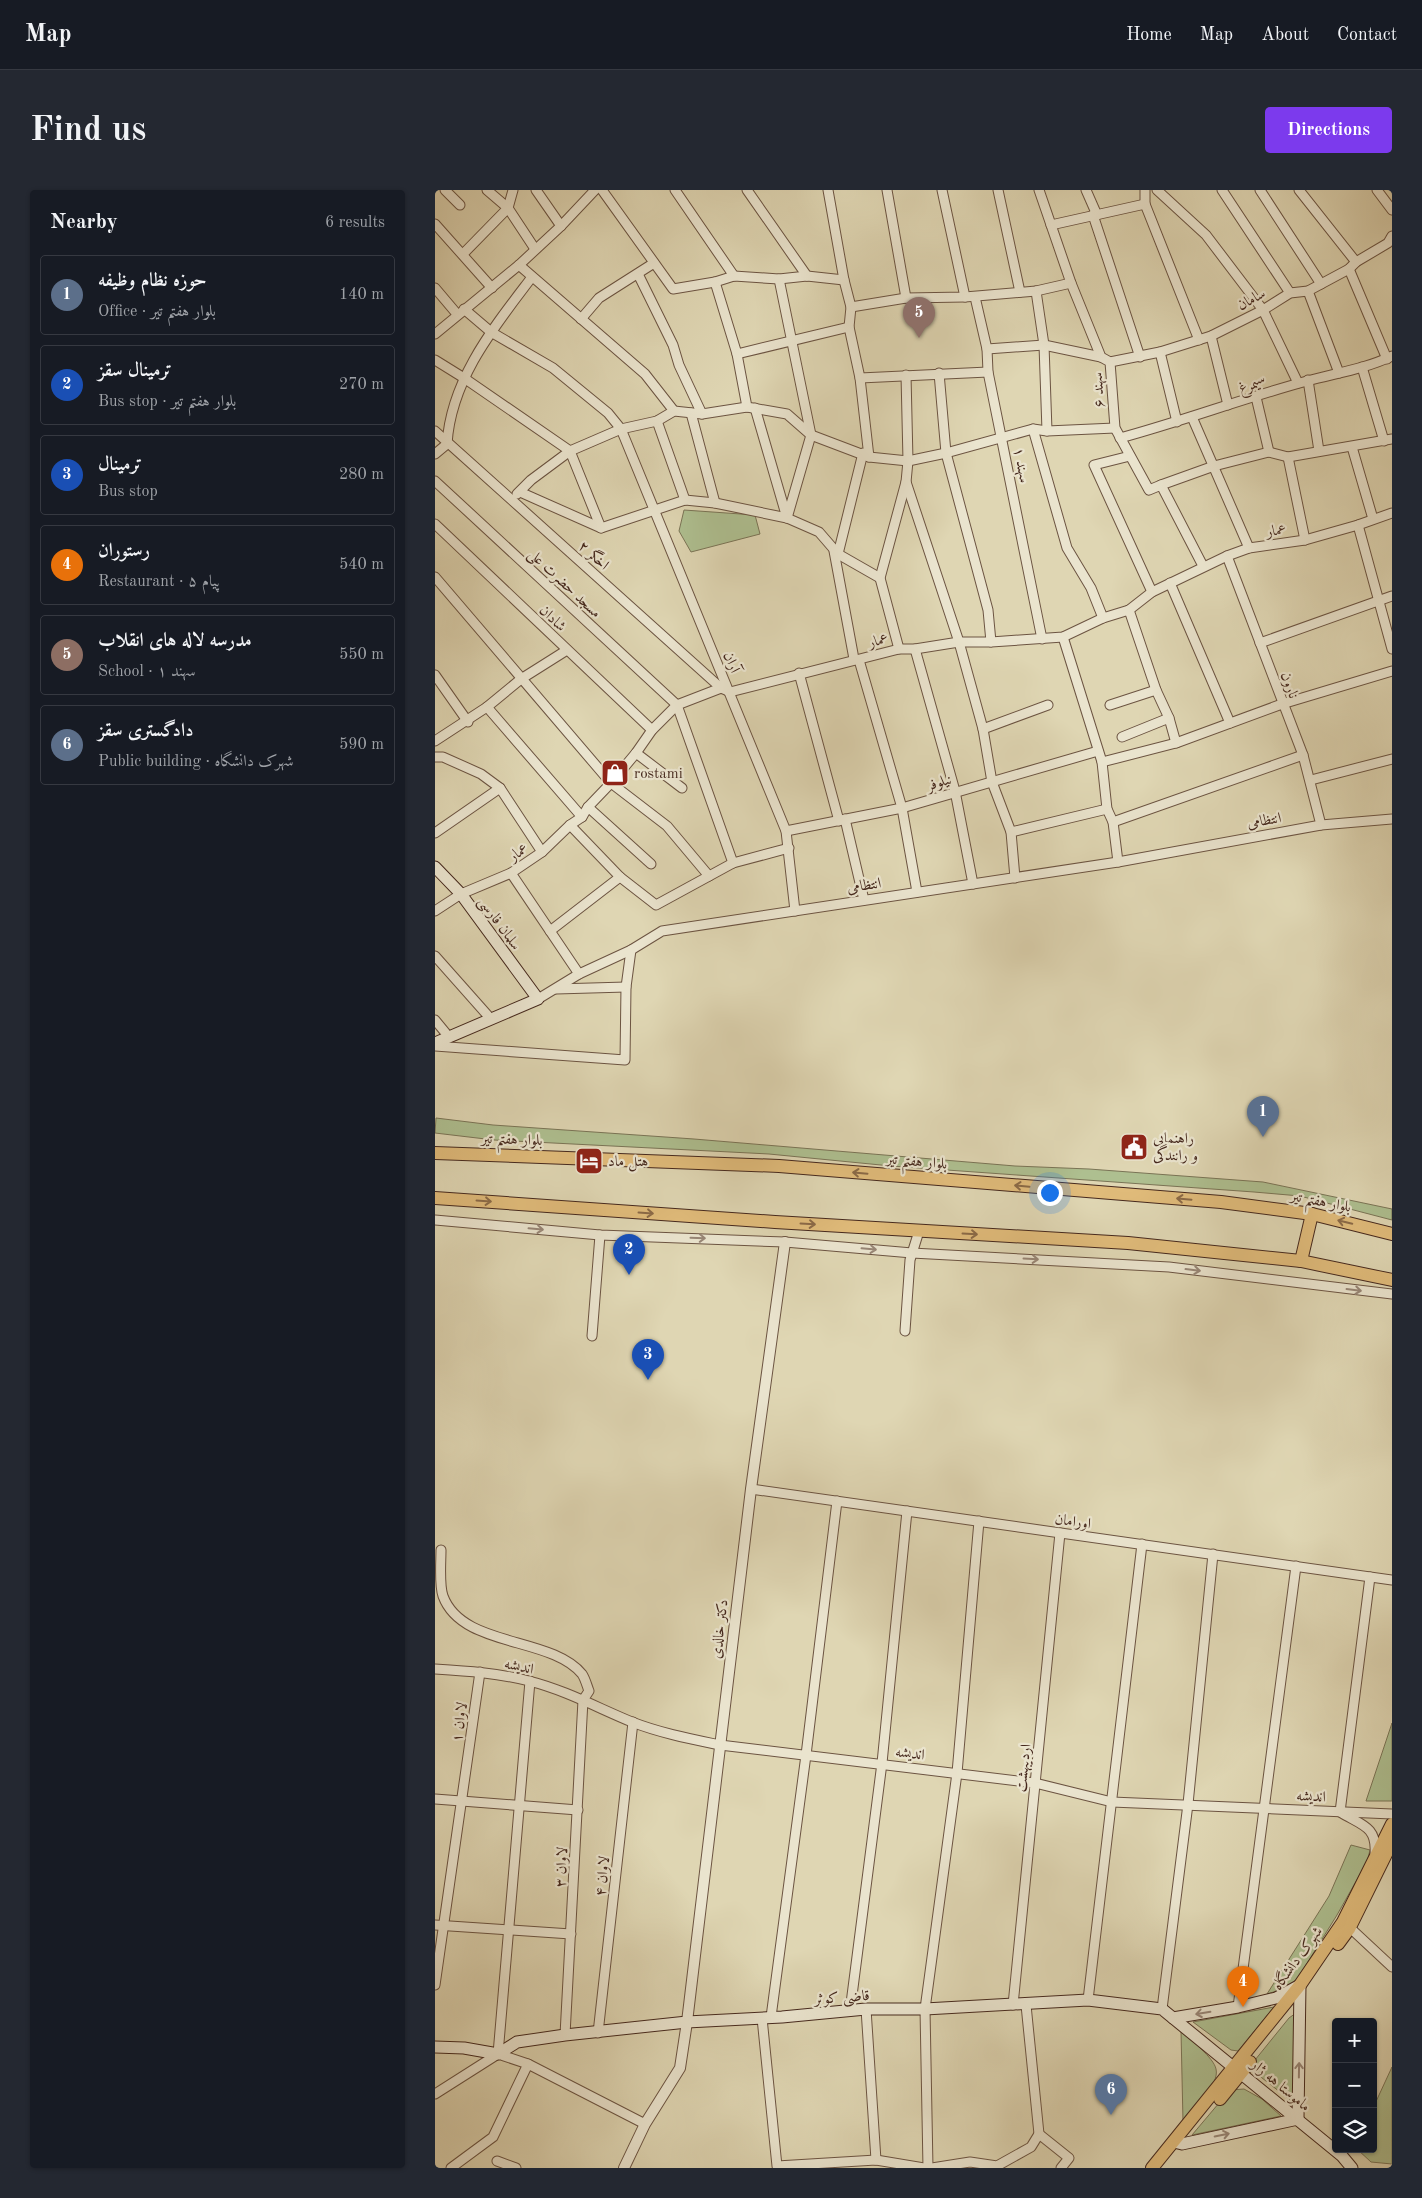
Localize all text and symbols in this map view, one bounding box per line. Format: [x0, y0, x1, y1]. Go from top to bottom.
text: Map [25, 23, 72, 47]
text: Home [1126, 26, 1172, 44]
text: Map [1200, 26, 1233, 44]
text: About [1261, 26, 1309, 44]
text: Contact [1337, 26, 1397, 44]
button: Directions [1265, 107, 1392, 153]
text: Find us [30, 113, 146, 148]
text: Nearby [50, 212, 118, 233]
text: 6 results [325, 215, 385, 231]
text: حوزه نظام وظیفه [98, 272, 207, 291]
text: 1 [62, 287, 72, 303]
text: 140 m [339, 287, 384, 303]
street label: سامان [1235, 287, 1268, 314]
pin: 5 [903, 297, 935, 338]
text: Office · بلوار هفتم تیر [98, 304, 216, 320]
text: ترمینال سقز [98, 362, 172, 381]
street label: سهند ۶ [1091, 371, 1109, 408]
street label: سیمرغ [1237, 374, 1269, 400]
text: 2 [62, 377, 72, 393]
text: 270 m [339, 377, 384, 393]
text: Bus stop · بلوار هفتم تیر [98, 394, 236, 410]
street label: سهند ۱ [1009, 446, 1031, 484]
text: ترمینال [98, 456, 142, 475]
text: 3 [62, 467, 72, 483]
text: 280 m [339, 467, 384, 483]
text: Bus stop [98, 484, 158, 500]
street label: عمار [1263, 523, 1287, 541]
street label: اخگر ۲ [574, 537, 613, 574]
text: رستوران [98, 542, 150, 561]
street label: مسجد حضرت علی [523, 547, 603, 623]
text: 4 [62, 557, 72, 573]
text: 540 m [339, 557, 384, 573]
text: Restaurant · پیام ۵ [98, 574, 220, 590]
street label: شادان [536, 603, 568, 635]
street label: عمار [865, 631, 890, 652]
text: مدرسه لاله های انقلاب [98, 632, 252, 651]
text: 5 [62, 647, 72, 663]
text: 550 m [339, 647, 384, 663]
street label: آران [720, 649, 745, 677]
text: School · سهند ۱ [98, 664, 195, 680]
street label: نارون [1277, 670, 1300, 701]
text: دادگستری سقز [98, 722, 194, 741]
text: 6 [62, 737, 72, 753]
text: 590 m [339, 737, 384, 753]
text: Public building · شهرک دانشگاه [98, 754, 294, 770]
shop icon: rostami [600, 758, 630, 788]
place label: rostami [634, 767, 683, 782]
street label: نیلوفر [923, 773, 954, 796]
street label: انتظامی [1246, 811, 1283, 832]
street label: عمار [505, 841, 531, 866]
street label: انتظامی [846, 876, 882, 897]
street label: سلمان فارسی [473, 895, 523, 954]
pin: 1 [1247, 1096, 1279, 1137]
street label: بلوار هفتم تیر [479, 1132, 543, 1155]
public building icon: راهنمایی و رانندگی [1119, 1132, 1149, 1162]
place label: راهنمایی و رانندگی [1153, 1132, 1198, 1164]
hotel icon: هتل ماد [574, 1146, 604, 1176]
street label: بلوار هفتم تیر [883, 1152, 948, 1179]
place label: هتل ماد [608, 1155, 648, 1172]
one-way arrow [852, 1168, 868, 1177]
your location [1037, 1180, 1063, 1206]
one-way arrow [1014, 1181, 1030, 1191]
street label: بلوار هفتم تیر [1286, 1189, 1352, 1222]
one-way arrow [1176, 1194, 1192, 1204]
one-way arrow [475, 1197, 491, 1206]
one-way arrow [637, 1208, 653, 1218]
one-way arrow [1337, 1217, 1353, 1226]
one-way arrow [800, 1220, 816, 1229]
one-way arrow [528, 1224, 544, 1233]
one-way arrow [962, 1229, 978, 1238]
pin: 2 [613, 1234, 645, 1275]
one-way arrow [690, 1234, 706, 1243]
one-way arrow [860, 1244, 876, 1254]
one-way arrow [1023, 1254, 1039, 1263]
one-way arrow [1185, 1265, 1201, 1275]
one-way arrow [1346, 1285, 1362, 1295]
pin: 3 [632, 1339, 664, 1380]
street label: اورامان [1054, 1513, 1092, 1532]
street label: دکتر خالدی [708, 1599, 732, 1660]
street label: اندیشه [503, 1657, 535, 1678]
street label: لاوان ۱ [450, 1701, 471, 1743]
street label: اردیبهشت [1015, 1743, 1035, 1793]
street label: اندیشه [894, 1745, 925, 1764]
street label: اندیشه [1296, 1789, 1326, 1806]
street label: لاوان ۳ [554, 1846, 571, 1888]
street label: لاوان ۴ [594, 1855, 613, 1897]
street label: شهرک دانشگاه [1267, 1922, 1327, 1994]
pin: 4 [1227, 1966, 1259, 2007]
street label: قاضی کوثر [812, 1988, 870, 2010]
one-way arrow [1196, 2008, 1212, 2018]
map controls [1332, 2018, 1377, 2153]
button: + [1332, 2018, 1377, 2063]
street label: ماموستا هه ژار [1246, 2056, 1312, 2115]
one-way arrow [1294, 2062, 1304, 2078]
button: − [1332, 2063, 1377, 2108]
pin: 6 [1095, 2074, 1127, 2115]
button: layers [1332, 2108, 1377, 2153]
one-way arrow [1214, 2130, 1230, 2139]

